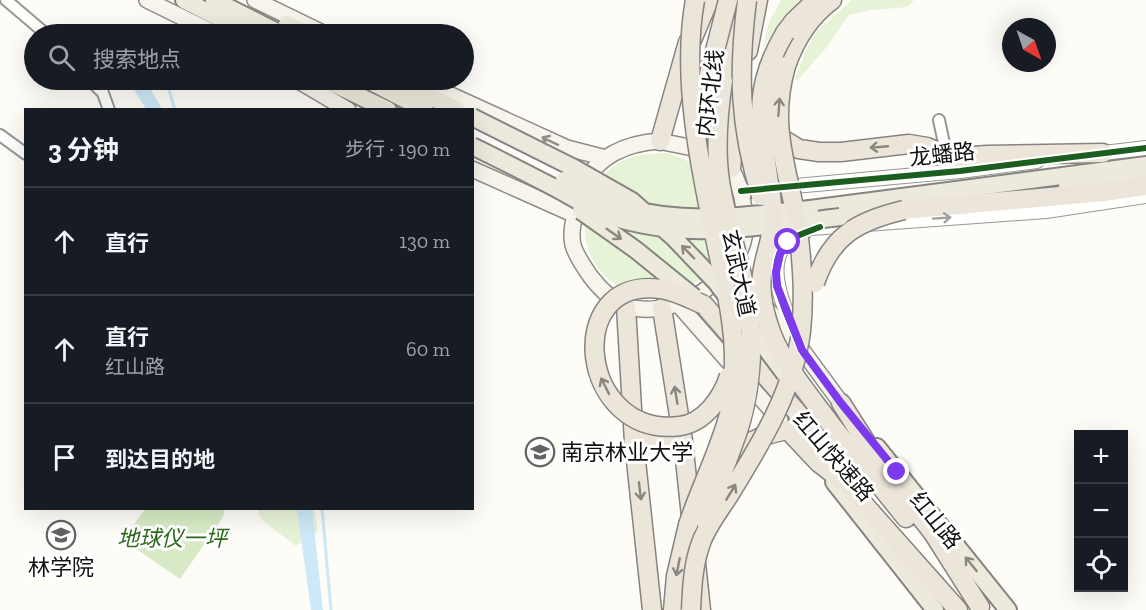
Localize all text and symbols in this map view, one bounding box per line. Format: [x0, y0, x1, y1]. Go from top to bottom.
north arrow [1002, 18, 1056, 72]
search box [24, 24, 474, 90]
icon: search [45, 41, 78, 74]
text: 搜索地点 [93, 46, 181, 73]
street label: 内环北线 [692, 48, 729, 138]
one-way arrow [774, 97, 785, 117]
text: 3 分钟 [48, 134, 119, 166]
one-way arrow [542, 134, 560, 146]
text: 步行 · 190 m [345, 137, 450, 161]
street label: 龙蟠路 [908, 138, 976, 171]
one-way arrow [870, 142, 890, 153]
one-way arrow [931, 213, 951, 224]
icon: ahead [48, 225, 81, 258]
street label: 玄武大道 [716, 227, 761, 319]
one-way arrow [605, 228, 621, 240]
route start [774, 228, 800, 254]
text: 130 m [399, 229, 450, 253]
text: 直行 [105, 230, 149, 257]
one-way arrow [680, 244, 695, 259]
text: 直行 [105, 324, 149, 351]
icon: ahead [48, 333, 81, 366]
text: 60 m [406, 337, 450, 361]
text: 红山路 [105, 355, 165, 379]
one-way arrow [599, 378, 611, 395]
one-way arrow [670, 386, 681, 405]
street label: 红山快速路 [787, 406, 880, 507]
map controls [1074, 430, 1128, 592]
button: + [1074, 430, 1128, 484]
school or university icon: 南京林业大学 [524, 436, 556, 468]
place label: 南京林业大学 [561, 439, 693, 466]
icon: arrive [48, 441, 81, 474]
text: 到达目的地 [105, 446, 215, 473]
route end [883, 458, 909, 484]
one-way arrow [634, 481, 645, 501]
one-way arrow [726, 484, 738, 501]
button: − [1074, 484, 1128, 538]
street label: 红山路 [904, 486, 967, 554]
school or university icon: 林学院 [45, 519, 77, 551]
park label: 地球仪一坪 [117, 525, 230, 552]
button: locate [1074, 538, 1128, 592]
place label: 林学院 [28, 554, 94, 581]
one-way arrow [672, 557, 683, 577]
one-way arrow [965, 557, 978, 573]

